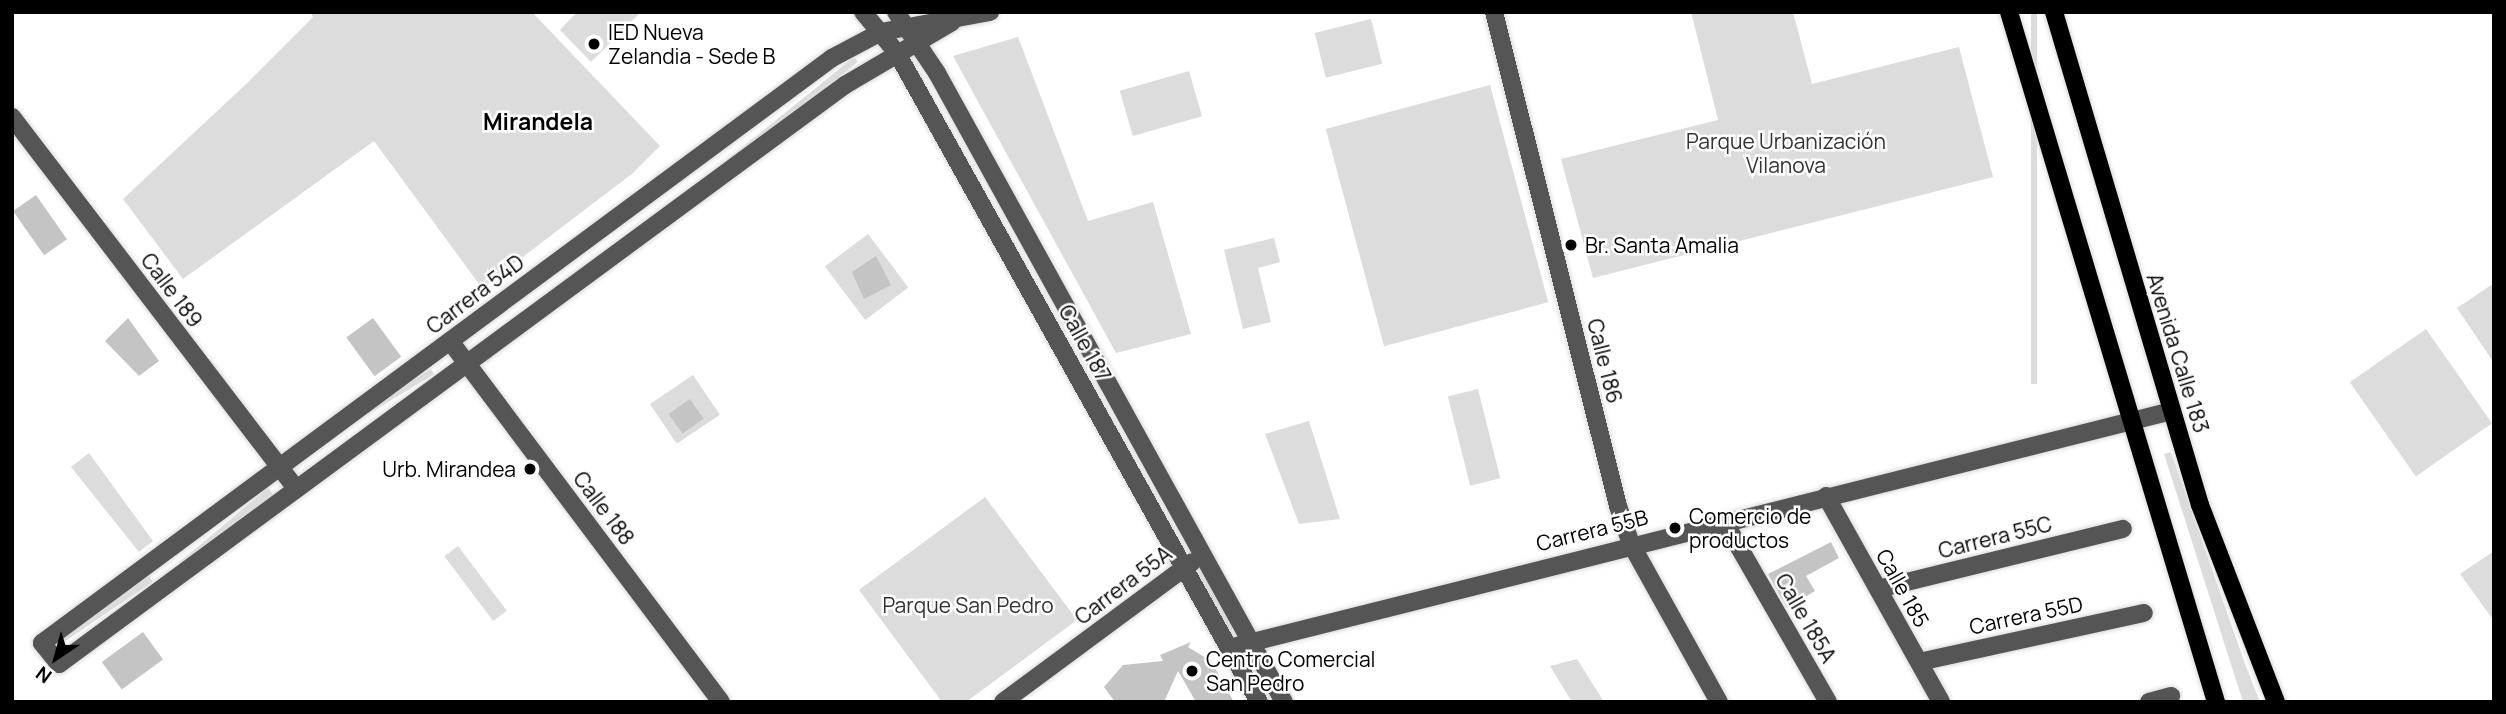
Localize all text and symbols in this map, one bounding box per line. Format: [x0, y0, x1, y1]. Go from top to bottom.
place label: IED Nueva Zelandia - Sede B [608, 19, 775, 69]
marker: IED Nueva Zelandia - Sede B [586, 36, 602, 52]
district label: Mirandela [483, 107, 593, 135]
park label: Parque Urbanización Vilanova [1686, 128, 1886, 178]
place label: Br. Santa Amalia [1585, 232, 1739, 258]
marker: Br. Santa Amalia [1563, 237, 1579, 253]
street label: Calle 189 [136, 248, 208, 332]
street label: Carrera 54D [421, 249, 529, 339]
street label: Avenida Calle 183 [2142, 270, 2214, 436]
street label: Calle 187 [1054, 300, 1116, 386]
street label: Calle 186 [1582, 316, 1628, 406]
place label: Urb. Mirandea [382, 456, 516, 482]
marker: Urb. Mirandea [522, 461, 538, 477]
street label: Calle 188 [568, 466, 640, 550]
place label: Comercio de productos [1689, 503, 1811, 553]
street label: Carrera 55B [1534, 504, 1650, 556]
street label: Carrera 55C [1936, 511, 2054, 563]
marker: Comercio de productos [1667, 520, 1683, 536]
street label: Carrera 55A [1070, 540, 1176, 630]
street label: Calle 185 [1871, 545, 1935, 631]
street label: Calle 185A [1770, 569, 1842, 667]
street label: Carrera 55D [1967, 591, 2085, 639]
park label: Parque San Pedro [882, 592, 1054, 618]
north arrow [21, 623, 91, 693]
place label: Centro Comercial San Pedro [1206, 646, 1375, 696]
text: N [30, 660, 57, 690]
marker: Centro Comercial San Pedro [1184, 663, 1200, 679]

